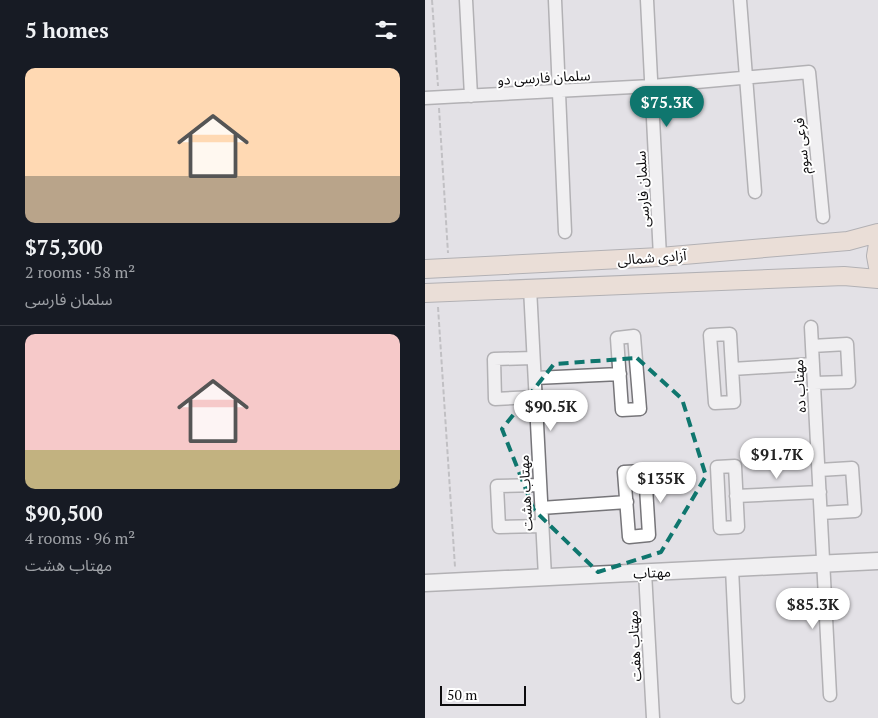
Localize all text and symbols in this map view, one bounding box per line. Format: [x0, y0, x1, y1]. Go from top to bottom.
text: 5 homes [25, 16, 109, 44]
icon: filters [372, 16, 400, 44]
street label: سلمان فارسی دو [497, 65, 591, 89]
pin: $75.3K [626, 86, 708, 128]
text: $75.3K [641, 91, 693, 113]
icon: home [168, 101, 258, 191]
street label: فرعی سوم [789, 117, 815, 175]
street label: سلمان فارسی [631, 150, 653, 228]
text: $75,300 [25, 233, 103, 261]
street label: آزادی شمالی [617, 245, 688, 269]
text: 2 rooms · 58 m² [25, 261, 135, 283]
text: سلمان فارسی [25, 288, 113, 310]
street label: مهتاب ده [788, 359, 810, 413]
icon: home [168, 366, 258, 456]
pin: $90.5K [510, 390, 592, 432]
text: $90.5K [525, 395, 577, 417]
pin: $91.7K [736, 438, 818, 480]
text: $91.7K [751, 443, 803, 465]
street label: مهتاب هشت [514, 454, 536, 532]
pin: $135K [626, 462, 696, 504]
text: $135K [637, 467, 685, 489]
text: $90,500 [25, 499, 103, 527]
text: 4 rooms · 96 m² [25, 527, 135, 549]
text: مهتاب هشت [25, 554, 112, 576]
street label: مهتاب [633, 562, 671, 582]
pin: $85.3K [772, 588, 854, 630]
text: $85.3K [787, 593, 839, 615]
street label: مهتاب هفت [623, 610, 645, 682]
scale bar [440, 683, 526, 706]
text: 50 m [447, 685, 477, 704]

